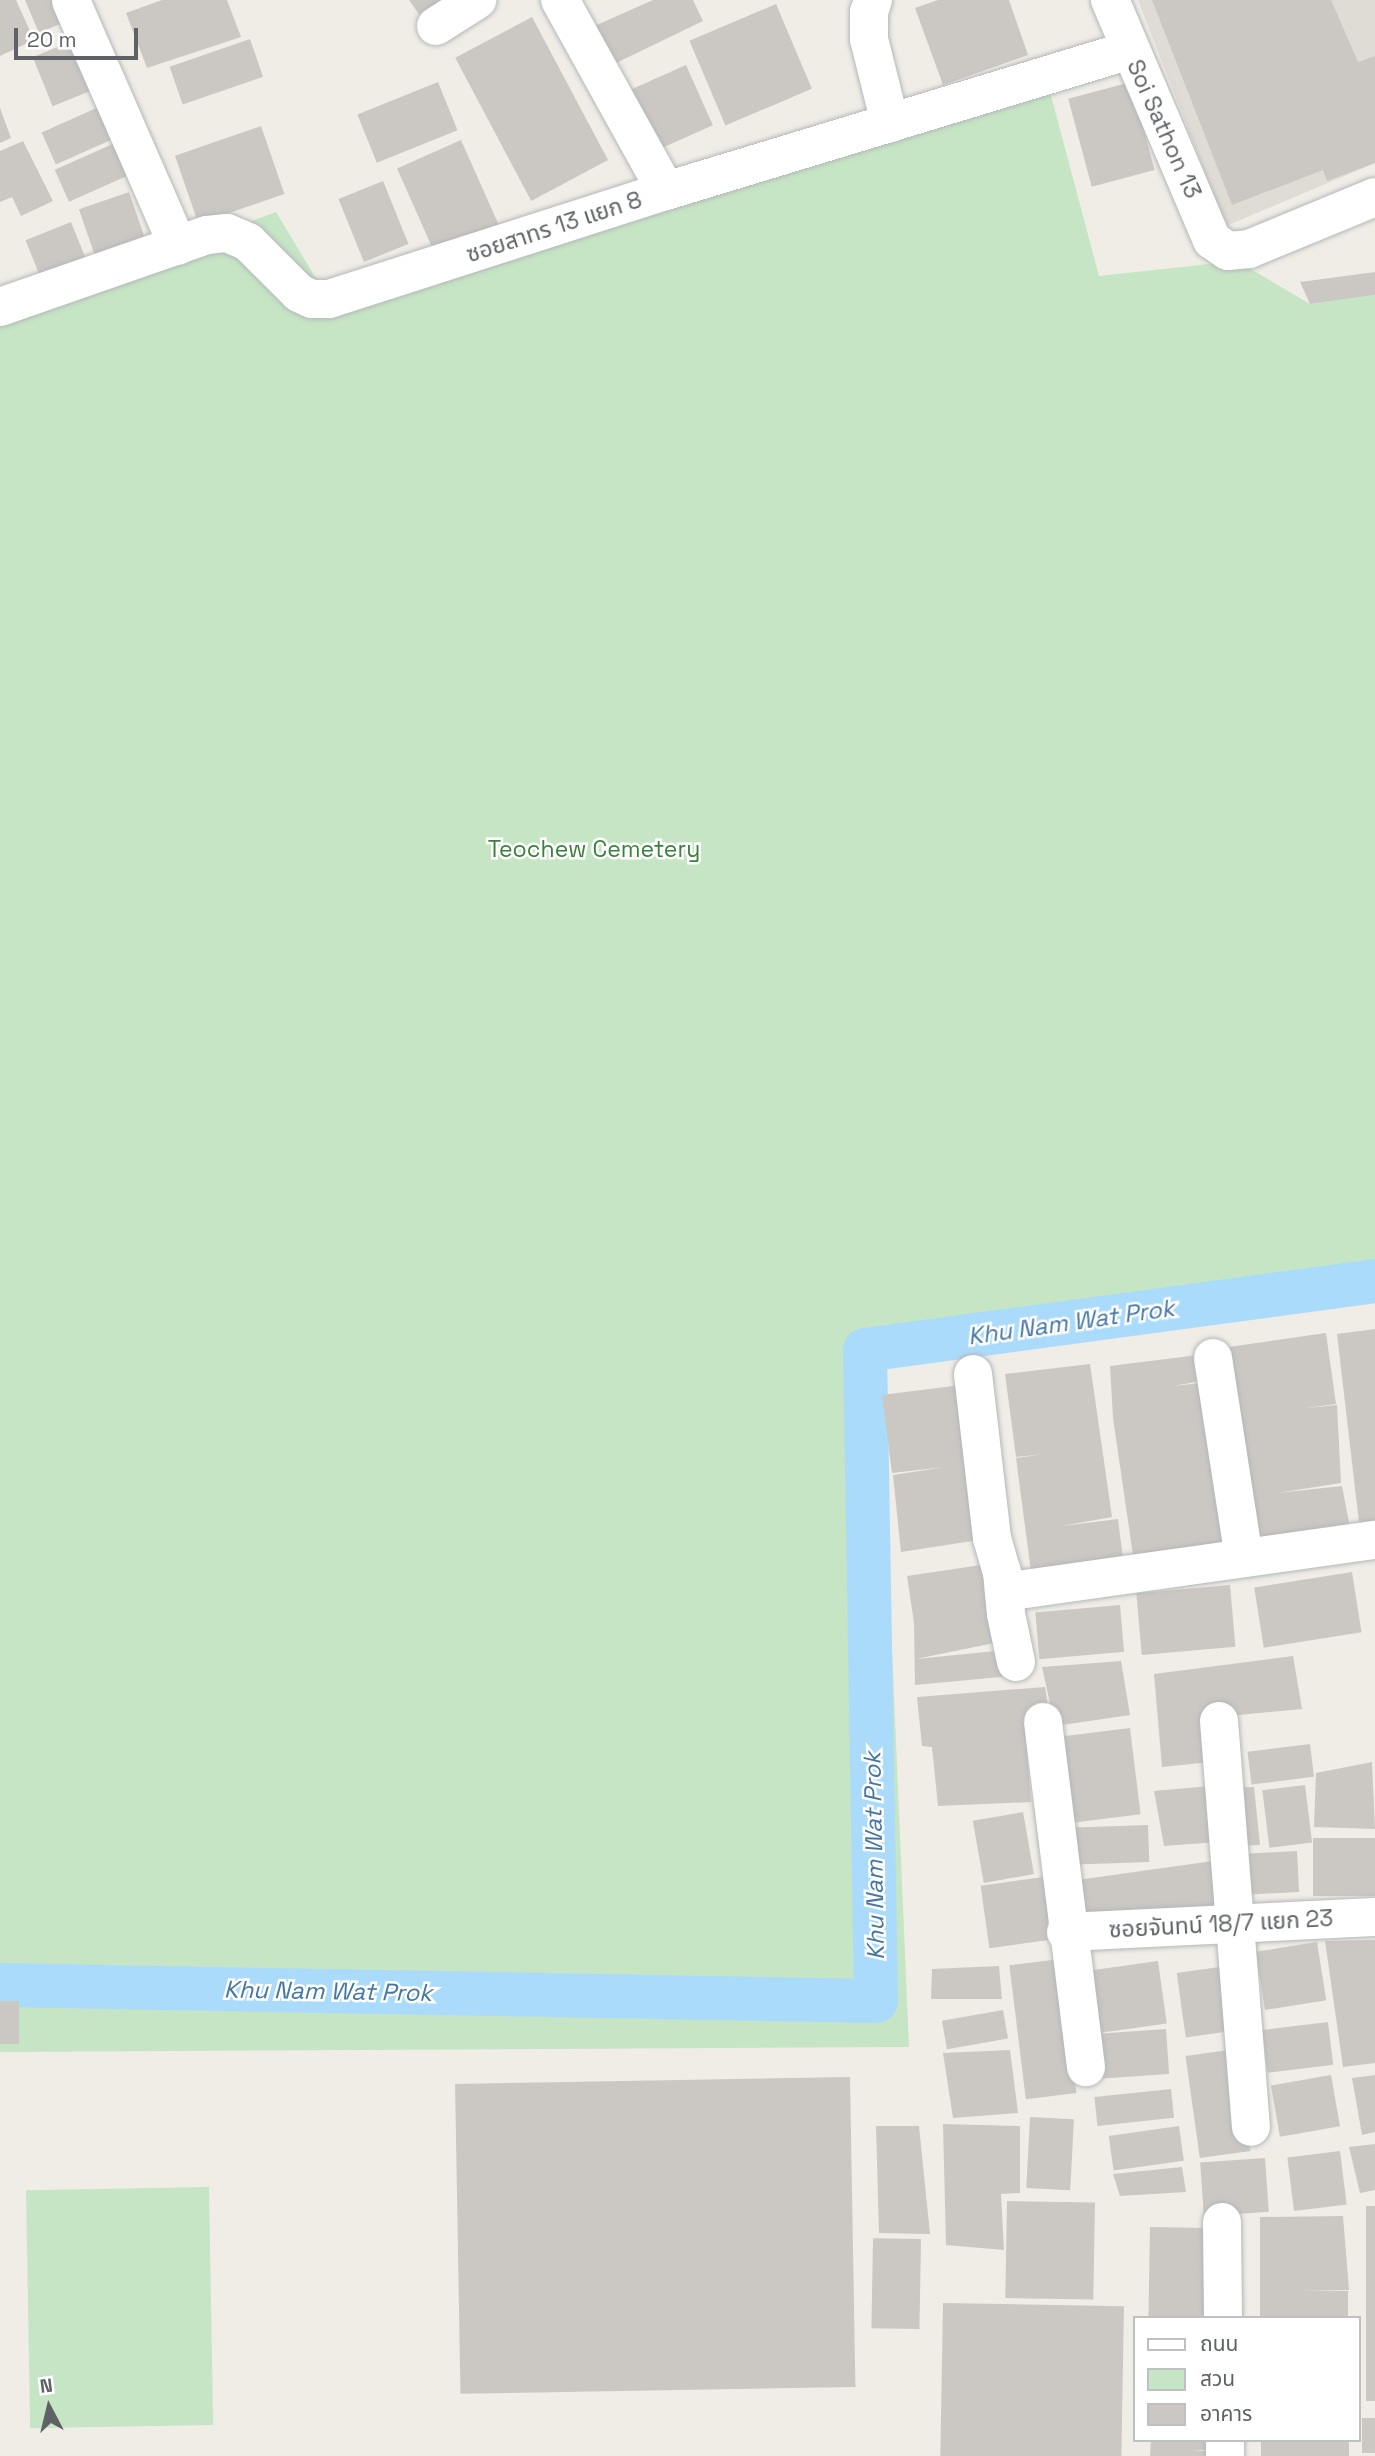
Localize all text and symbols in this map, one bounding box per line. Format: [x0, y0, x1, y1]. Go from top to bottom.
scale bar [18, 14, 142, 58]
text: 20 m [27, 26, 77, 53]
street label: Soi Sathon 13 [1121, 55, 1207, 203]
street label: ซอยสาทร 13 แยก 8 [463, 186, 645, 268]
park label: Teochew Cemetery [488, 835, 700, 863]
water label: Khu Nam Wat Prok [966, 1293, 1176, 1351]
water label: Khu Nam Wat Prok [858, 1752, 890, 1960]
street label: ซอยจันทน์ 18/7 แยก 23 [1108, 1904, 1334, 1944]
water label: Khu Nam Wat Prok [224, 1975, 432, 2007]
legend [1134, 2316, 1361, 2442]
text: ถนน [1200, 2330, 1238, 2357]
text: สวน [1200, 2365, 1235, 2392]
north arrow [14, 2372, 84, 2442]
text: N [39, 2372, 54, 2399]
text: อาคาร [1200, 2400, 1252, 2427]

